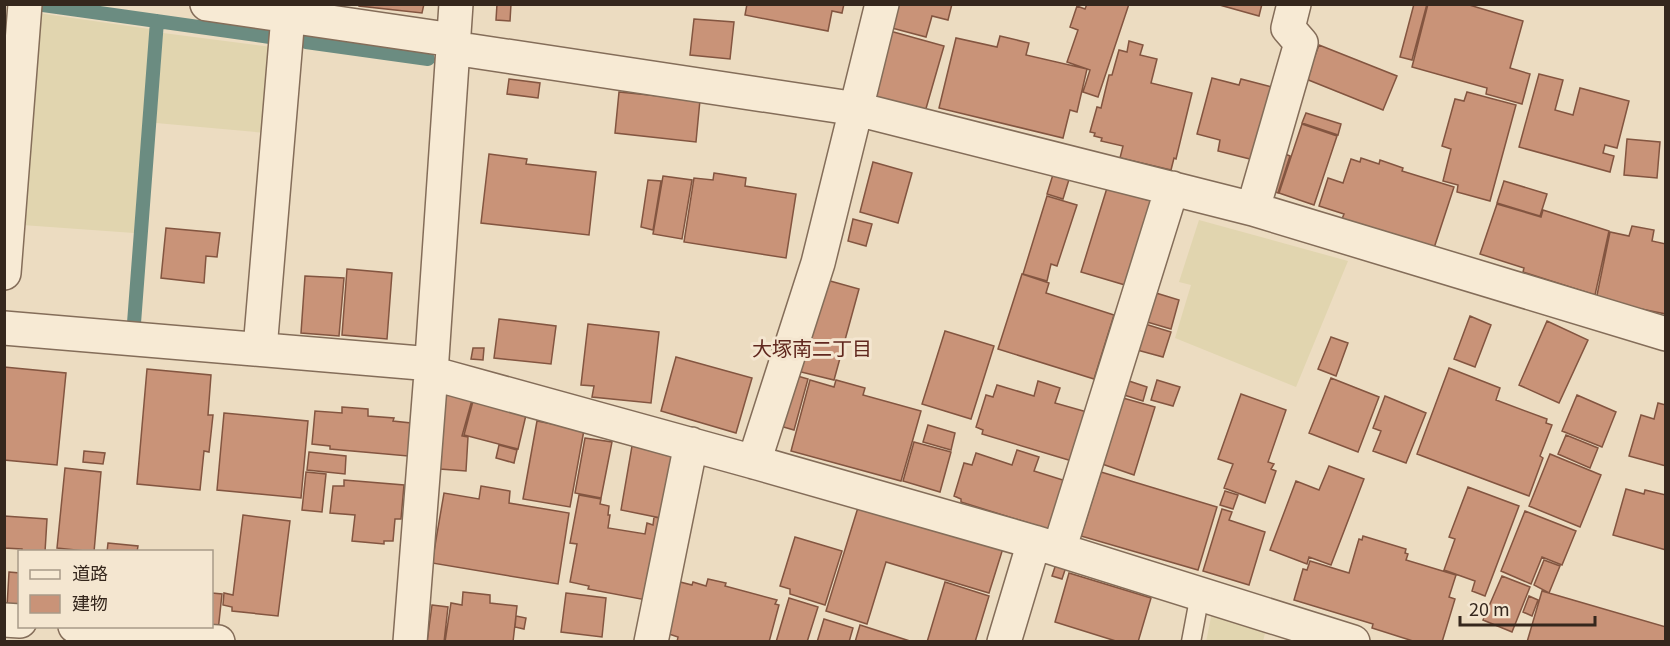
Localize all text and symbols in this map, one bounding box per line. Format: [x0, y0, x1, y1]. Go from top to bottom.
district label: 大塚南二丁目 [752, 333, 872, 362]
legend [18, 550, 213, 628]
text: 道路 [72, 559, 108, 585]
text: 建物 [72, 589, 108, 615]
scale bar [1460, 589, 1595, 627]
text: 20 m [1469, 595, 1510, 621]

